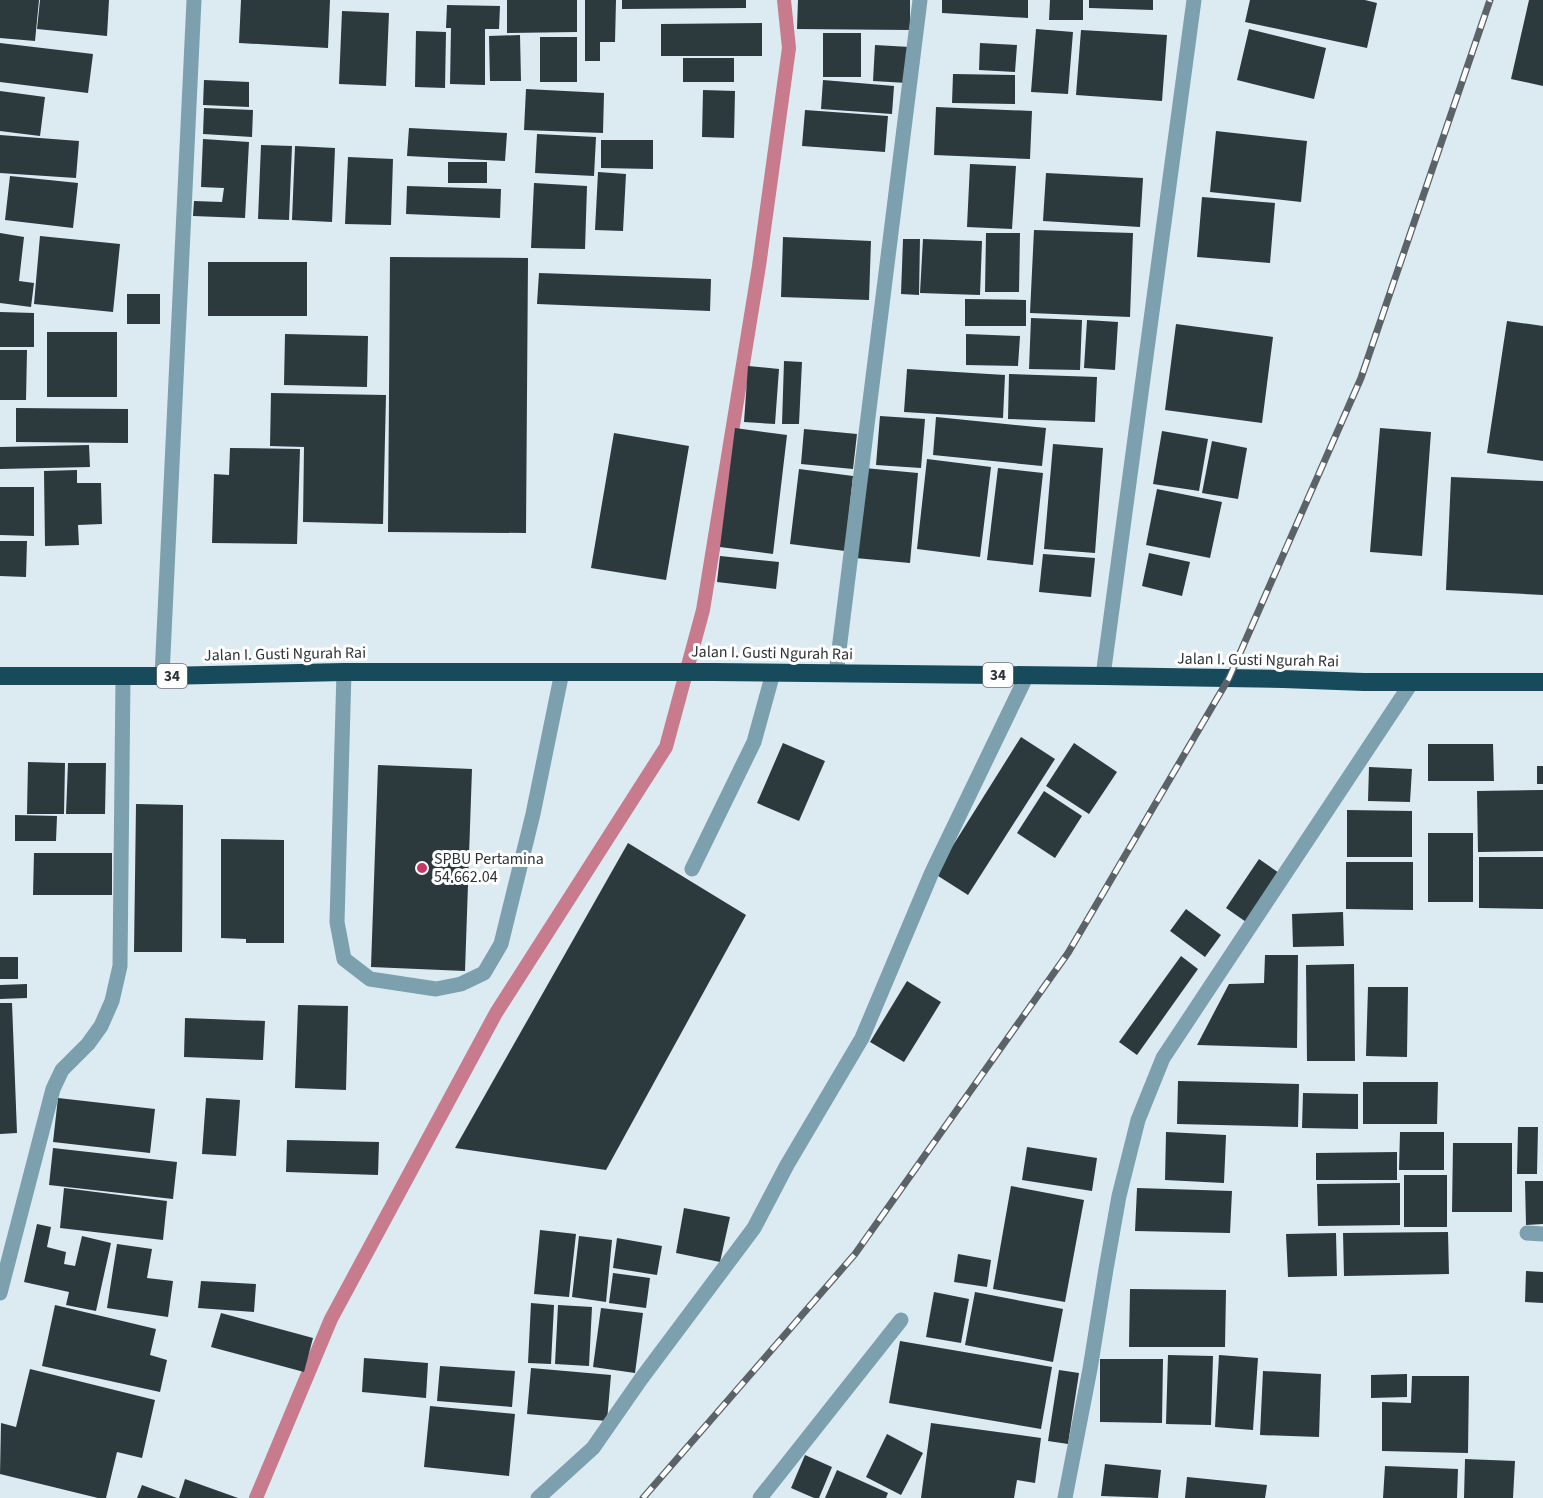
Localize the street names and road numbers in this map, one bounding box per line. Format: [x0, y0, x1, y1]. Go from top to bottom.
street label: Jalan I. Gusti Ngurah Rai [691, 641, 853, 665]
street label: Jalan I. Gusti Ngurah Rai [204, 642, 366, 666]
street label: Jalan I. Gusti Ngurah Rai [1177, 648, 1339, 672]
road number: 34 [983, 663, 1013, 687]
road number: 34 [157, 664, 187, 688]

